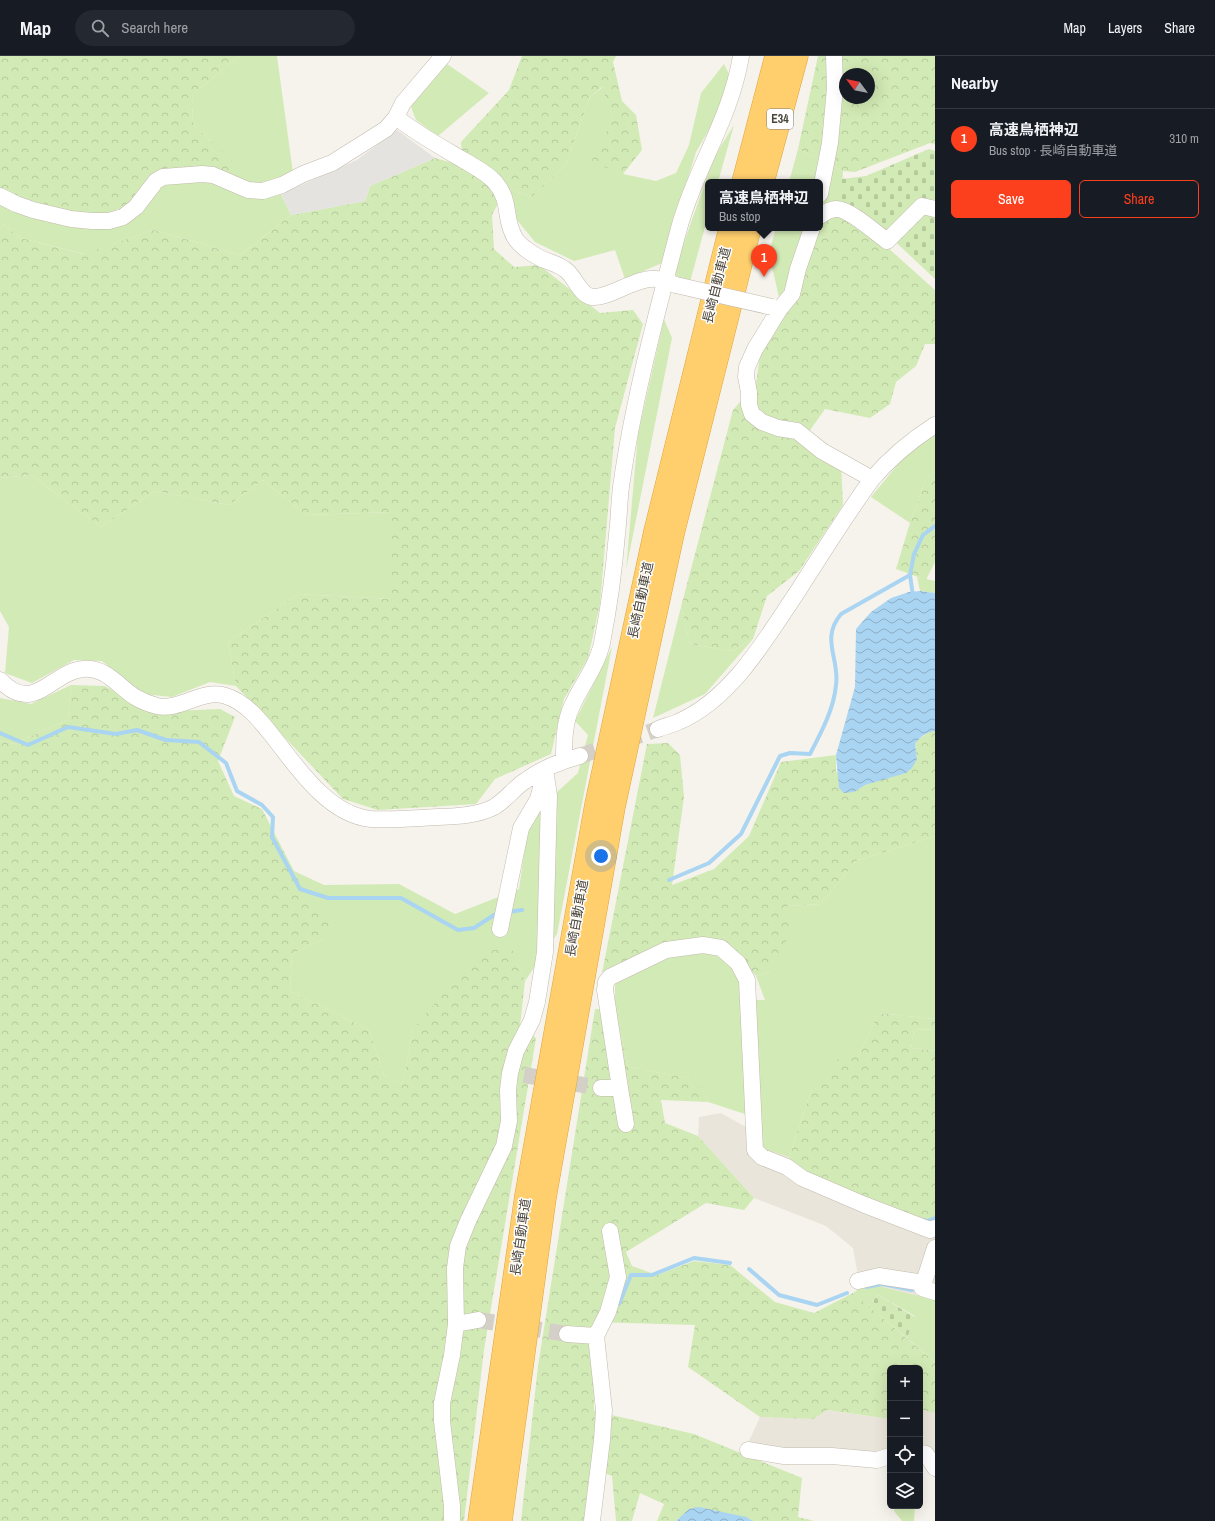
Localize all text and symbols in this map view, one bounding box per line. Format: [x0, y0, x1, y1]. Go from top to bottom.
search box [75, 10, 355, 46]
text: Map [20, 15, 51, 41]
icon: search [89, 17, 111, 39]
text: Search here [121, 17, 188, 38]
text: Map [1064, 19, 1086, 37]
text: Layers [1108, 19, 1142, 37]
text: Share [1164, 19, 1195, 37]
north arrow [839, 68, 875, 104]
text: Nearby [951, 71, 998, 94]
road number: E34 [767, 109, 793, 129]
text: 高速鳥栖神辺 [989, 119, 1079, 140]
text: 1 [961, 130, 967, 147]
text: 310 m [1169, 130, 1199, 147]
text: Bus stop · 長崎自動車道 [989, 142, 1117, 159]
popup [705, 179, 823, 231]
button: Save [951, 180, 1071, 218]
button: Share [1079, 180, 1199, 218]
text: 高速鳥栖神辺 [719, 187, 809, 208]
text: Bus stop [719, 208, 760, 225]
pin: 1 [751, 244, 777, 277]
street label: 長崎自動車道 [699, 245, 734, 325]
street label: 長崎自動車道 [624, 560, 657, 640]
your location [591, 846, 611, 866]
street label: 長崎自動車道 [561, 878, 592, 958]
street label: 長崎自動車道 [507, 1197, 534, 1277]
map controls [887, 1365, 923, 1509]
button: + [887, 1365, 923, 1401]
button: − [887, 1401, 923, 1437]
button: locate [887, 1437, 923, 1473]
button: layers [887, 1473, 923, 1509]

